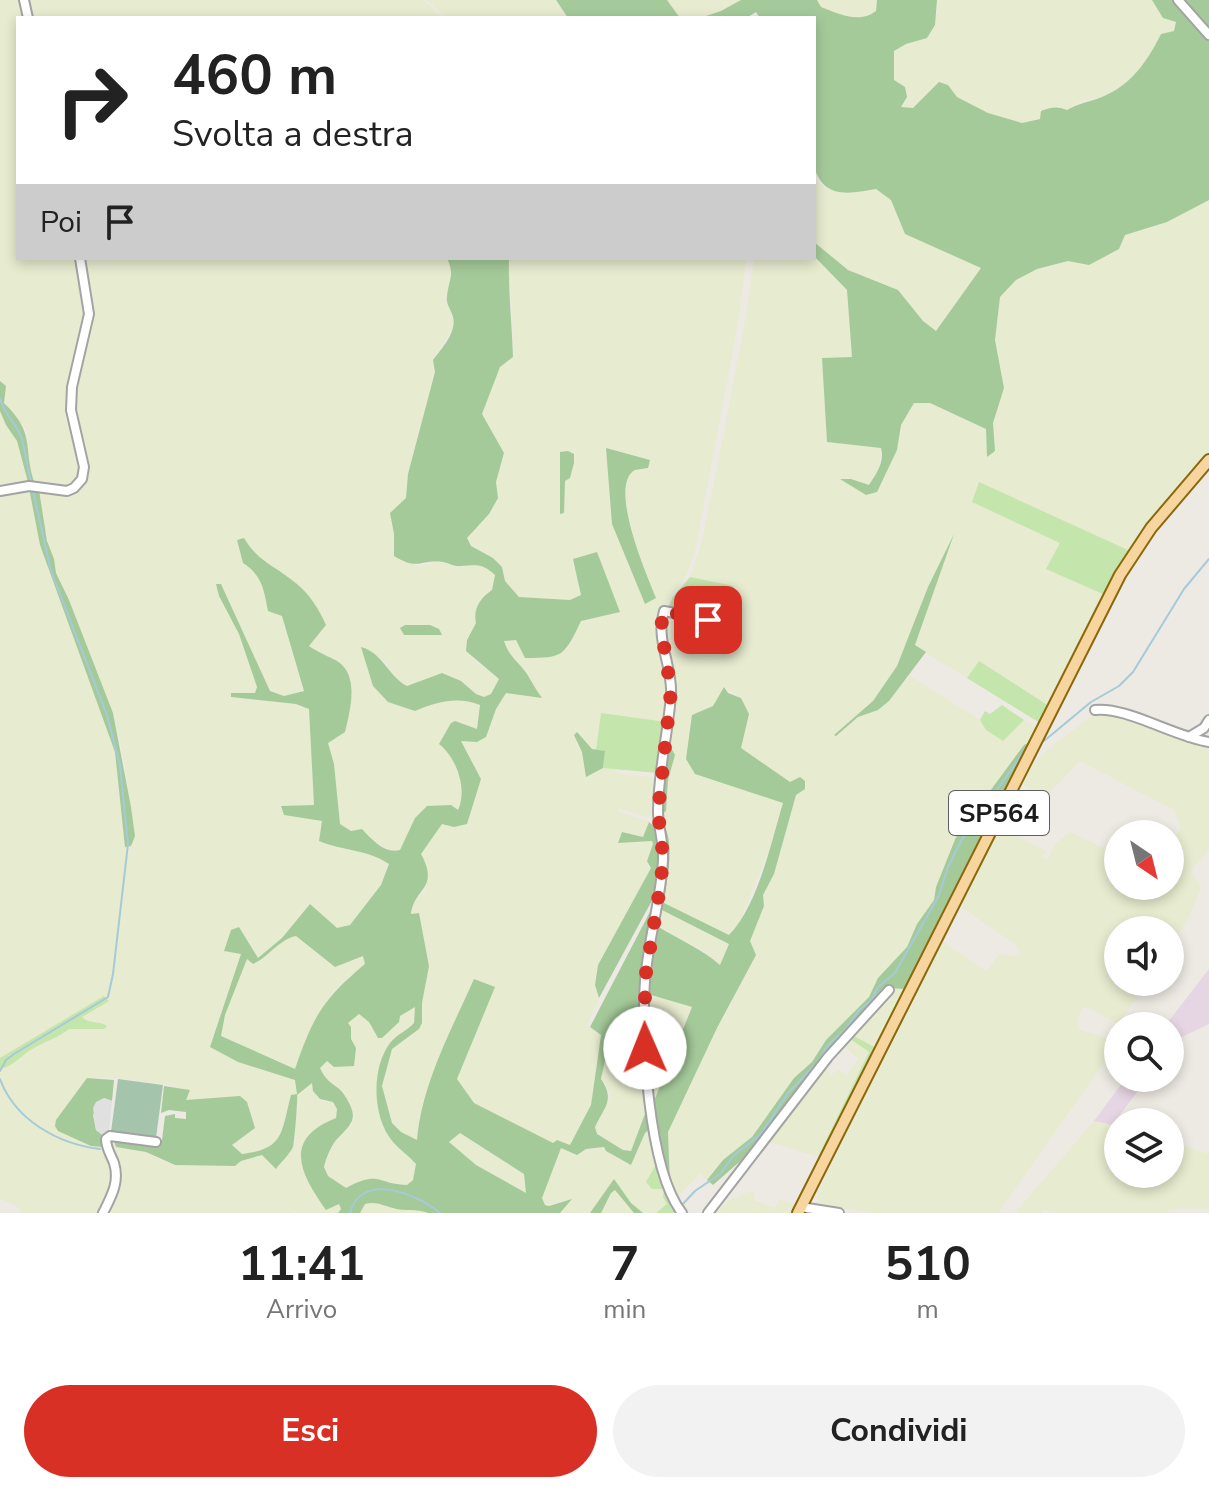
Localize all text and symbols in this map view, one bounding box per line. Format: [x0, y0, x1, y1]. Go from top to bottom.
text: 460 m [172, 37, 337, 114]
icon: right [40, 48, 144, 152]
text: Svolta a destra [172, 110, 413, 159]
icon: arrive [98, 200, 142, 244]
text: Poi [40, 202, 82, 243]
pin [674, 586, 742, 654]
icon: arrive [686, 598, 730, 642]
road number: SP564 [949, 791, 1049, 835]
north arrow [1104, 820, 1184, 900]
map controls [1104, 820, 1184, 1188]
button: sound [1104, 916, 1184, 996]
position arrow [603, 1006, 687, 1090]
button: search [1104, 1012, 1184, 1092]
button: layers [1104, 1108, 1184, 1188]
text: 11:41 [238, 1231, 365, 1297]
text: 7 [610, 1231, 639, 1297]
text: 510 [884, 1231, 971, 1297]
text: Arrivo [266, 1292, 337, 1327]
text: min [603, 1292, 646, 1327]
text: m [917, 1292, 939, 1327]
button: Esci [24, 1385, 597, 1477]
button: Condividi [613, 1385, 1185, 1477]

